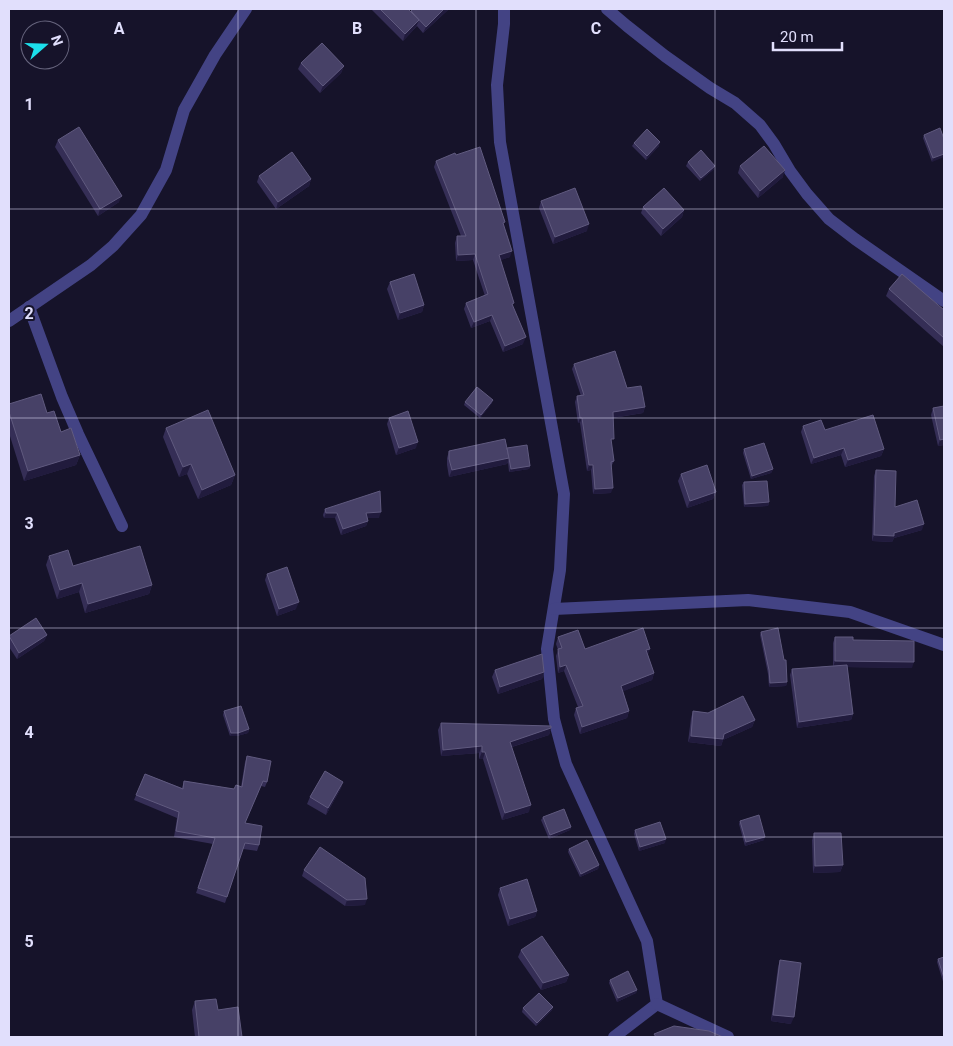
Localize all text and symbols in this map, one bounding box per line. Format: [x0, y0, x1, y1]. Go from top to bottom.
text: A [114, 19, 125, 38]
text: B [352, 19, 362, 38]
text: C [591, 19, 601, 38]
north arrow [20, 20, 70, 70]
scale bar [773, 20, 842, 52]
text: 20 m [780, 28, 814, 46]
text: N [48, 33, 66, 48]
text: 1 [24, 95, 34, 114]
text: 2 [24, 304, 34, 323]
text: 3 [24, 514, 34, 533]
text: 4 [24, 723, 34, 742]
text: 5 [24, 932, 34, 951]

